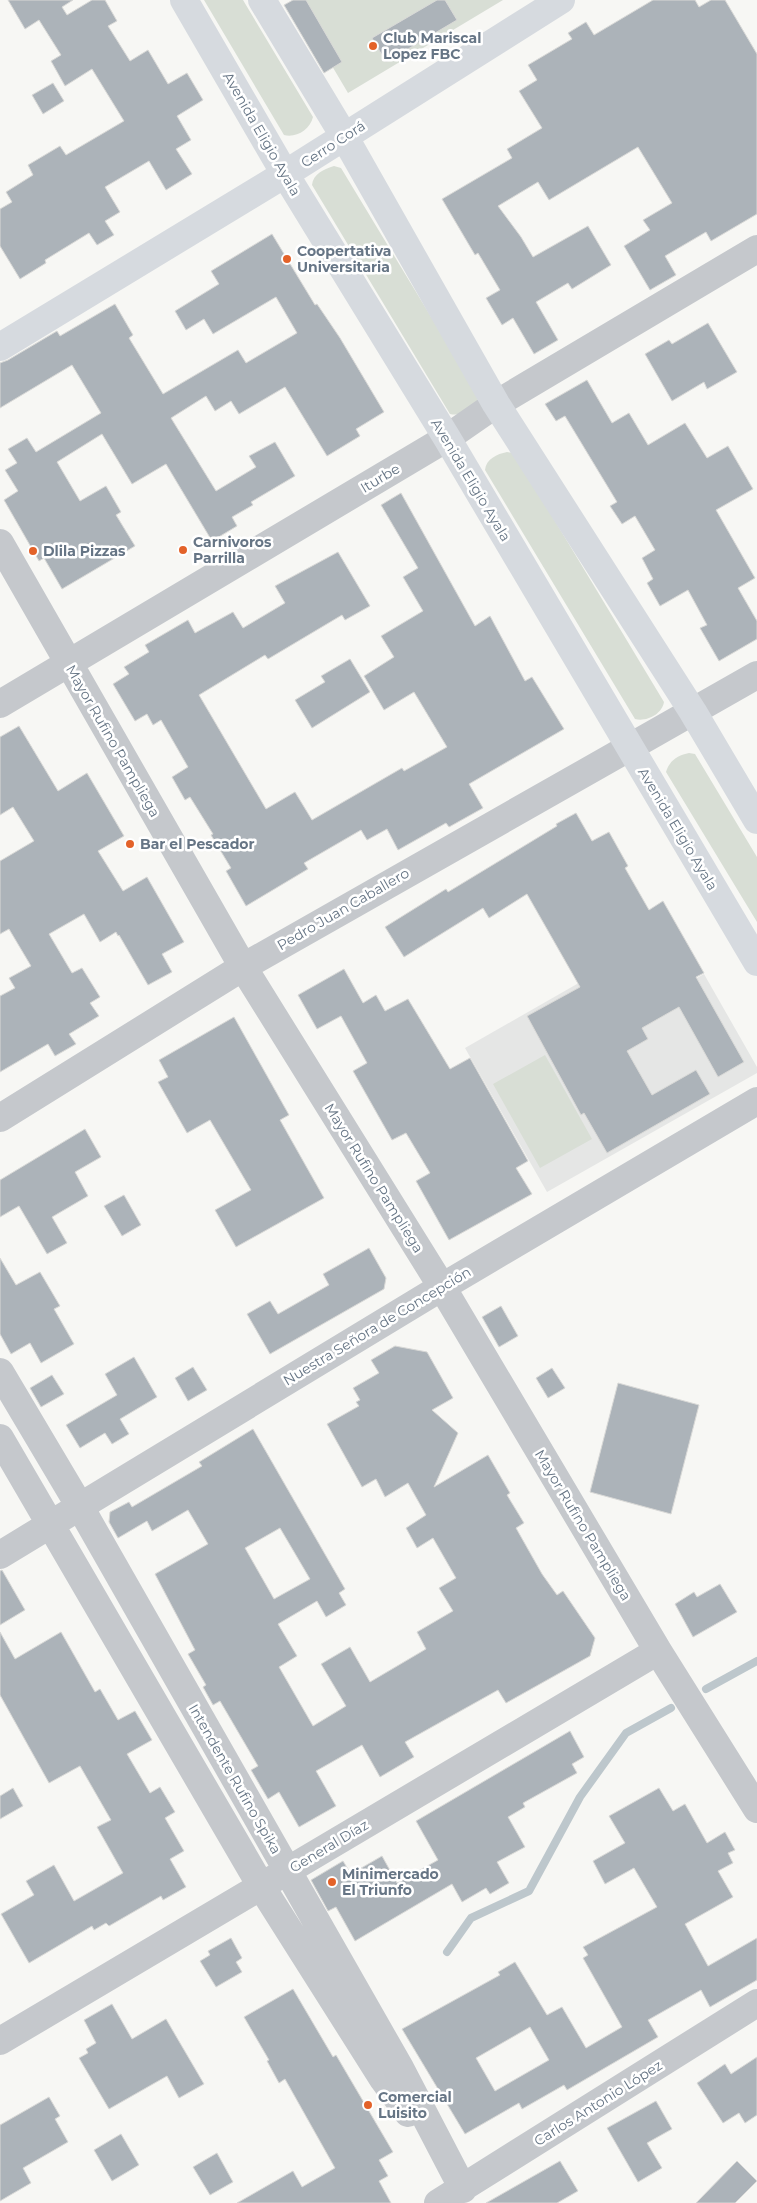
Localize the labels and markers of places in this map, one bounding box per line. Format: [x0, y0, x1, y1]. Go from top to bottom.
place label: Club Mariscal Lopez FBC [383, 29, 481, 63]
marker: Club Mariscal Lopez FBC [367, 40, 379, 52]
place label: Coopertativa Universitaria [297, 242, 391, 276]
marker: Coopertativa Universitaria [281, 253, 293, 265]
place label: Carnivoros Parrilla [193, 533, 272, 567]
place label: Dlila Pizzas [43, 542, 126, 560]
marker: Carnivoros Parrilla [177, 544, 189, 556]
marker: Dlila Pizzas [27, 545, 39, 557]
place label: Bar el Pescador [140, 835, 255, 853]
marker: Bar el Pescador [124, 838, 136, 850]
place label: Minimercado El Triunfo [342, 1865, 439, 1899]
marker: Minimercado El Triunfo [326, 1876, 338, 1888]
place label: Comercial Luisito [378, 2088, 452, 2122]
marker: Comercial Luisito [362, 2099, 374, 2111]

